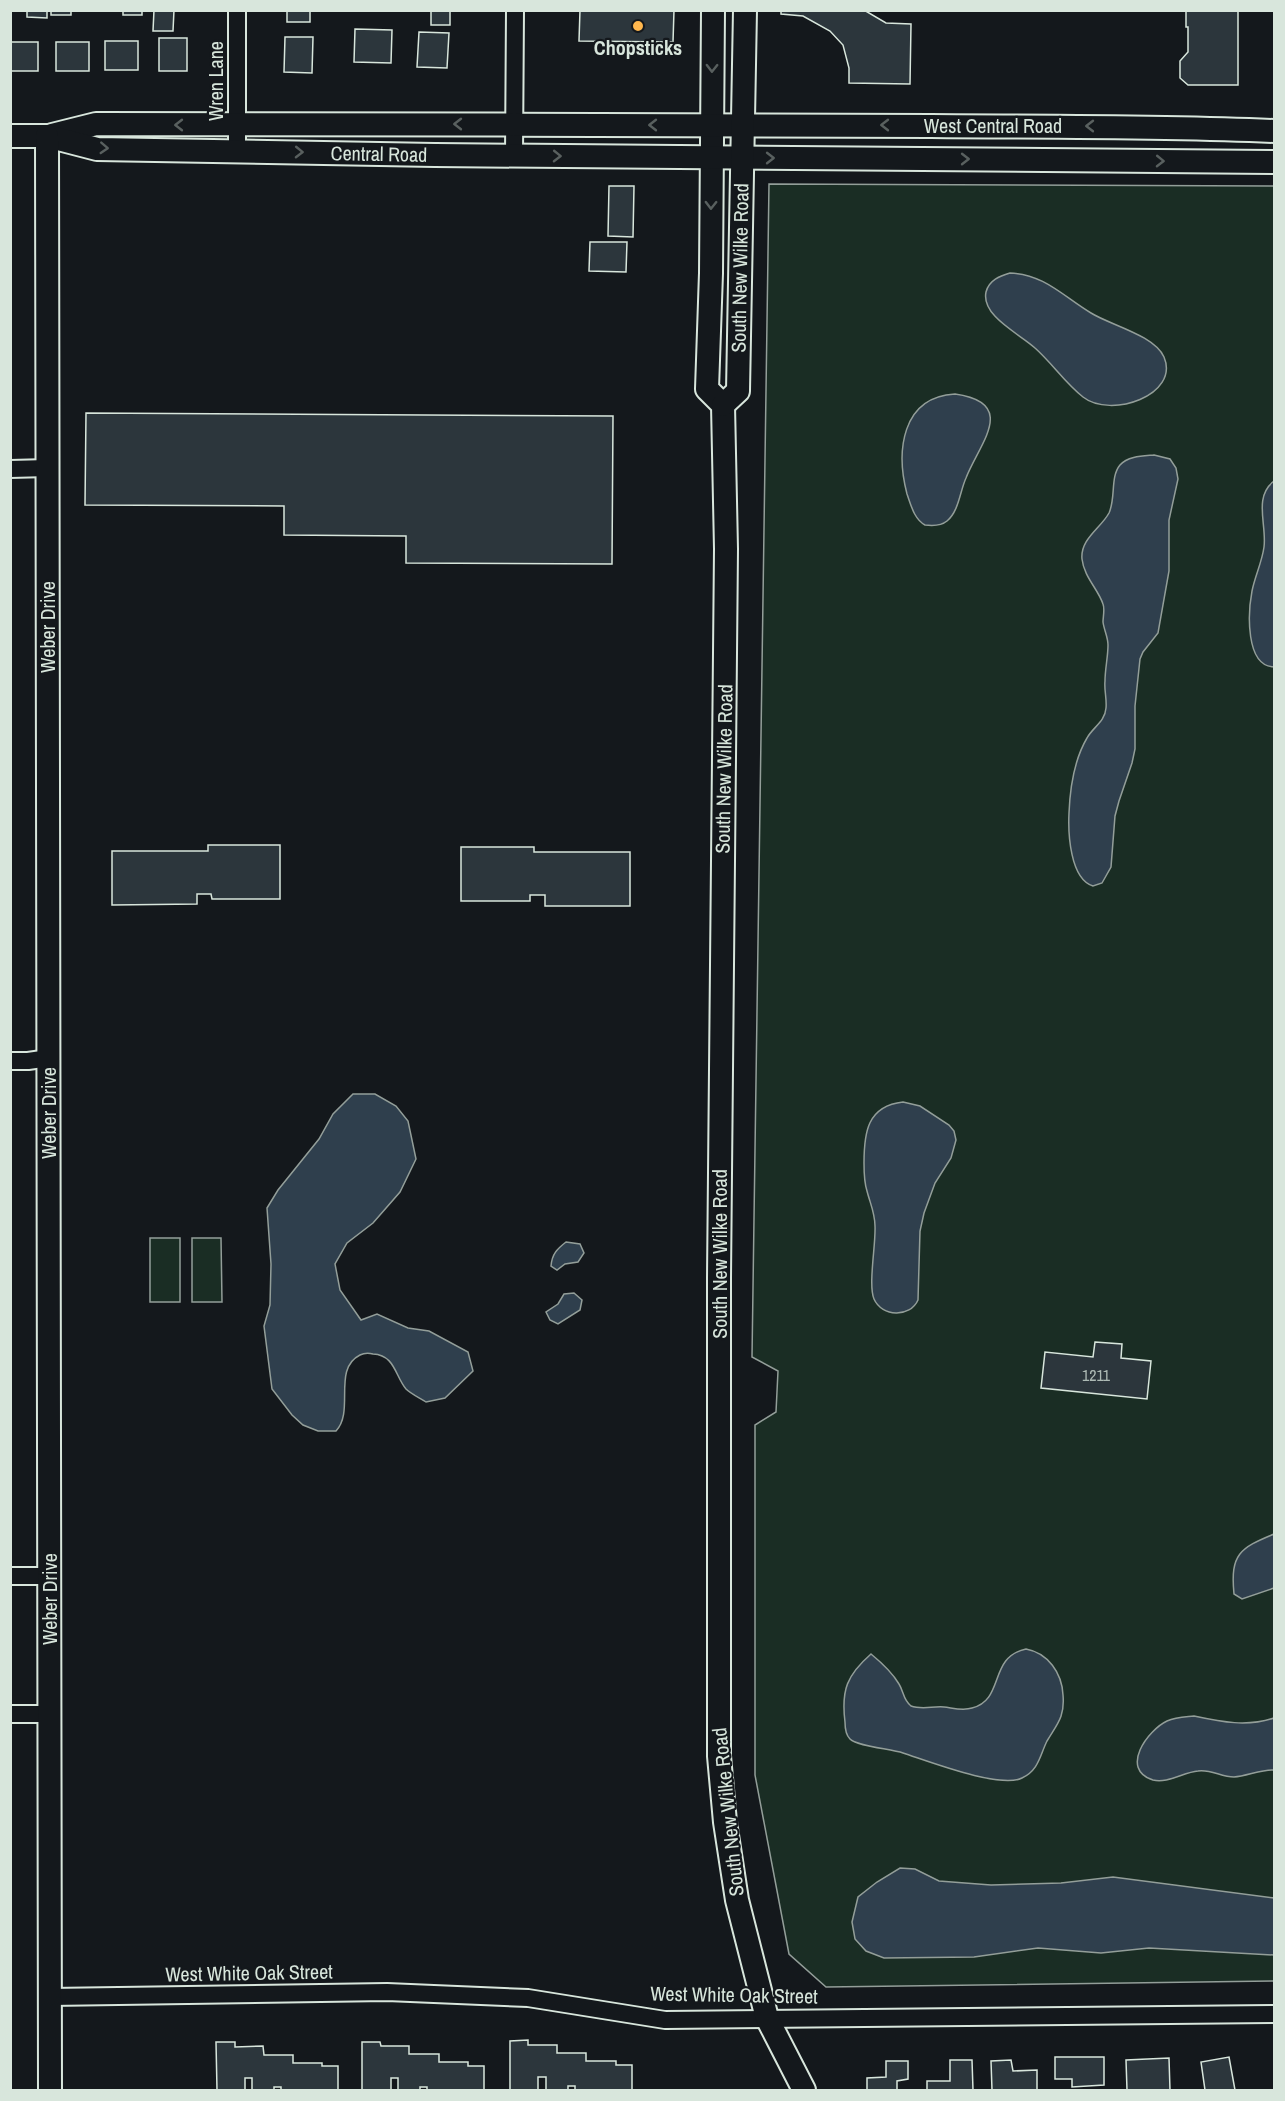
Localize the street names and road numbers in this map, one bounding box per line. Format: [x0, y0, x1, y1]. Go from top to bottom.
street label: Wren Lane [202, 41, 229, 121]
street label: West Central Road [924, 112, 1062, 139]
street label: Central Road [330, 139, 428, 168]
street label: South New Wilke Road [725, 183, 754, 353]
street label: Weber Drive [34, 581, 61, 673]
street label: South New Wilke Road [709, 684, 738, 854]
street label: Weber Drive [35, 1067, 62, 1159]
street label: South New Wilke Road [706, 1169, 733, 1339]
street label: Weber Drive [36, 1553, 63, 1645]
street label: South New Wilke Road [705, 1726, 750, 1898]
street label: West White Oak Street [165, 1958, 333, 1987]
street label: West White Oak Street [650, 1980, 818, 2009]

